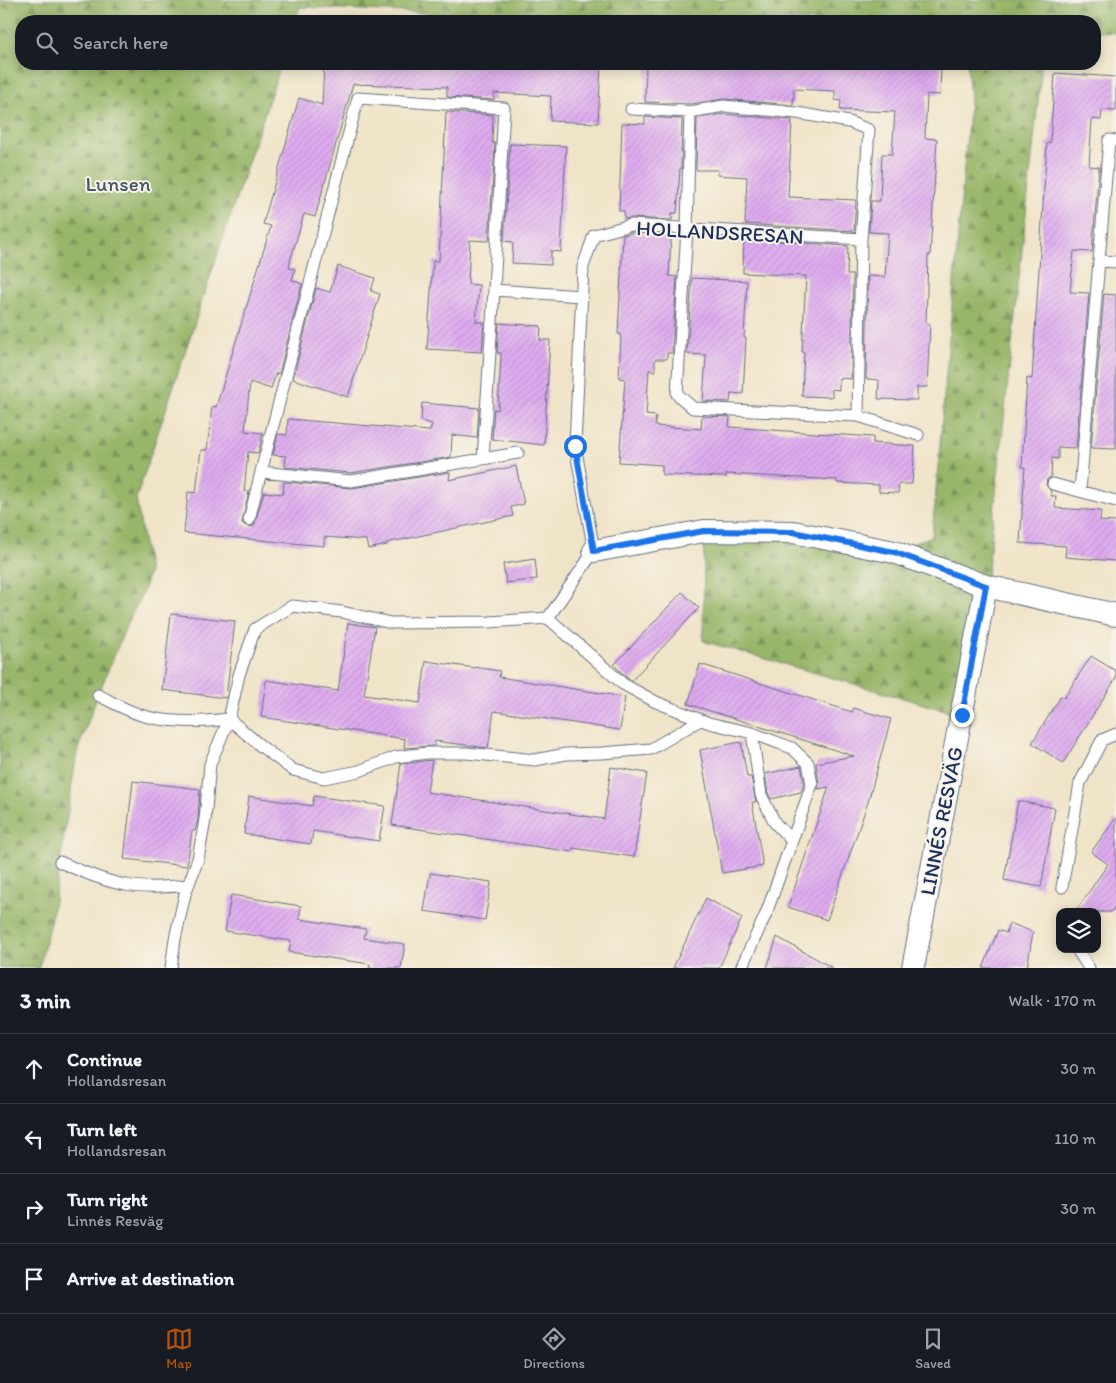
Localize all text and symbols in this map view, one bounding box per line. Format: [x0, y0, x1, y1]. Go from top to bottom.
search box [15, 15, 1101, 70]
icon: search [33, 29, 61, 57]
text: Search here [73, 31, 168, 54]
park label: Lunsen [85, 171, 151, 196]
street label: HOLLANDSRESAN [636, 215, 804, 249]
route start [564, 435, 587, 458]
route end [951, 704, 974, 727]
street label: LINNÉS RESVÄG [914, 744, 968, 898]
map controls [1056, 908, 1101, 953]
button: layers [1056, 908, 1101, 953]
text: 3 min [20, 988, 70, 1013]
text: Walk · 170 m [1009, 991, 1096, 1010]
text: Continue [67, 1048, 142, 1071]
icon: ahead [20, 1055, 48, 1083]
text: 30 m [1060, 1059, 1096, 1078]
text: Hollandsresan [67, 1071, 166, 1090]
text: Turn left [67, 1118, 137, 1141]
icon: left [20, 1125, 48, 1153]
text: 110 m [1054, 1129, 1096, 1148]
text: Hollandsresan [67, 1141, 166, 1160]
text: Turn right [67, 1188, 148, 1211]
icon: right [20, 1195, 48, 1223]
text: 30 m [1060, 1199, 1096, 1218]
text: Linnés Resväg [67, 1211, 163, 1230]
icon: arrive [20, 1265, 48, 1293]
text: Arrive at destination [67, 1267, 234, 1290]
tab: Map [165, 1325, 193, 1372]
tab: Directions [523, 1325, 585, 1372]
tab: Saved [915, 1325, 951, 1372]

